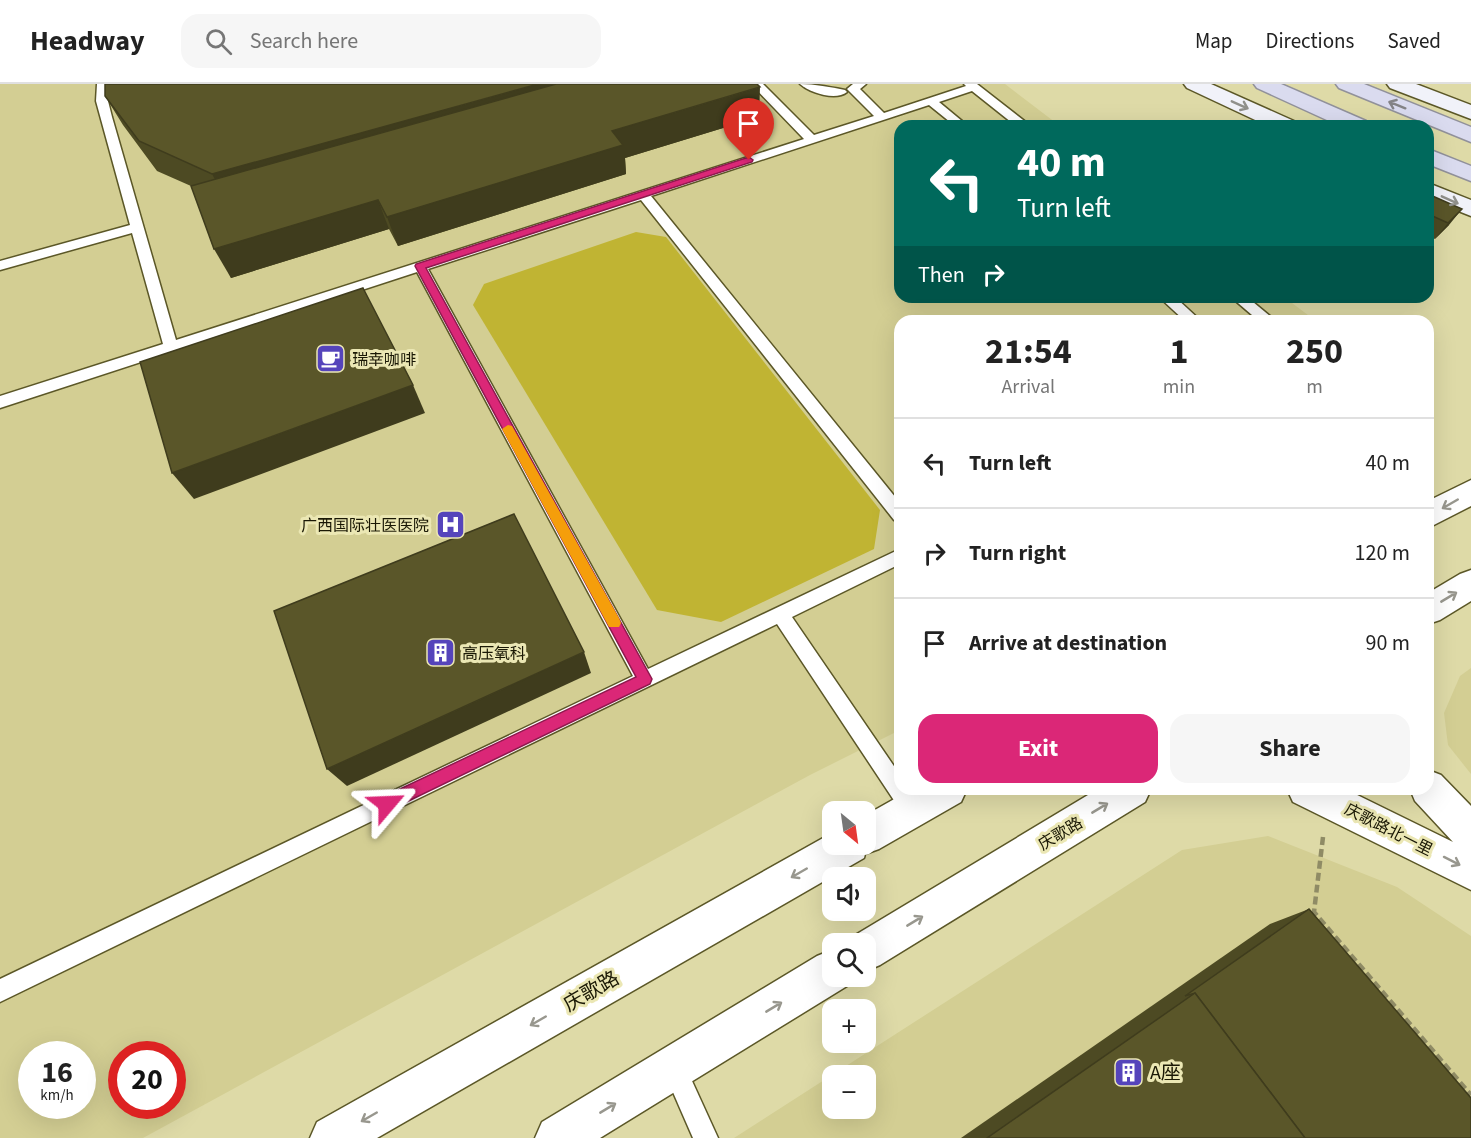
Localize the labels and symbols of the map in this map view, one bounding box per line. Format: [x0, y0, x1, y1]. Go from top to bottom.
pin [723, 98, 774, 160]
one-way arrow [1389, 99, 1407, 110]
one-way arrow [1230, 100, 1248, 112]
one-way arrow [1440, 194, 1458, 206]
cafe icon: 瑞幸咖啡 [315, 343, 347, 375]
place label: 瑞幸咖啡 [352, 349, 416, 371]
one-way arrow [1441, 499, 1459, 510]
hospital icon: 广西国际壮医医院 [434, 509, 466, 541]
place label: 广西国际壮医医院 [301, 515, 429, 537]
one-way arrow [1441, 590, 1458, 603]
building icon: 高压氧科 [425, 637, 457, 669]
place label: 高压氧科 [462, 643, 526, 665]
position arrow [355, 772, 419, 836]
street label: 庆歌路北一里 [1341, 798, 1436, 861]
north arrow [822, 801, 876, 855]
one-way arrow [1091, 802, 1108, 814]
street label: 庆歌路 [1034, 812, 1087, 856]
one-way arrow [1443, 856, 1461, 868]
one-way arrow [791, 868, 808, 880]
one-way arrow [907, 914, 924, 927]
street label: 庆歌路 [559, 965, 624, 1019]
one-way arrow [765, 1000, 782, 1012]
one-way arrow [530, 1015, 547, 1027]
speed limit sign: 20 [108, 1041, 186, 1119]
building icon: A座 [1113, 1056, 1145, 1088]
place label: A座 [1150, 1059, 1181, 1087]
one-way arrow [599, 1101, 616, 1113]
one-way arrow [361, 1112, 378, 1124]

